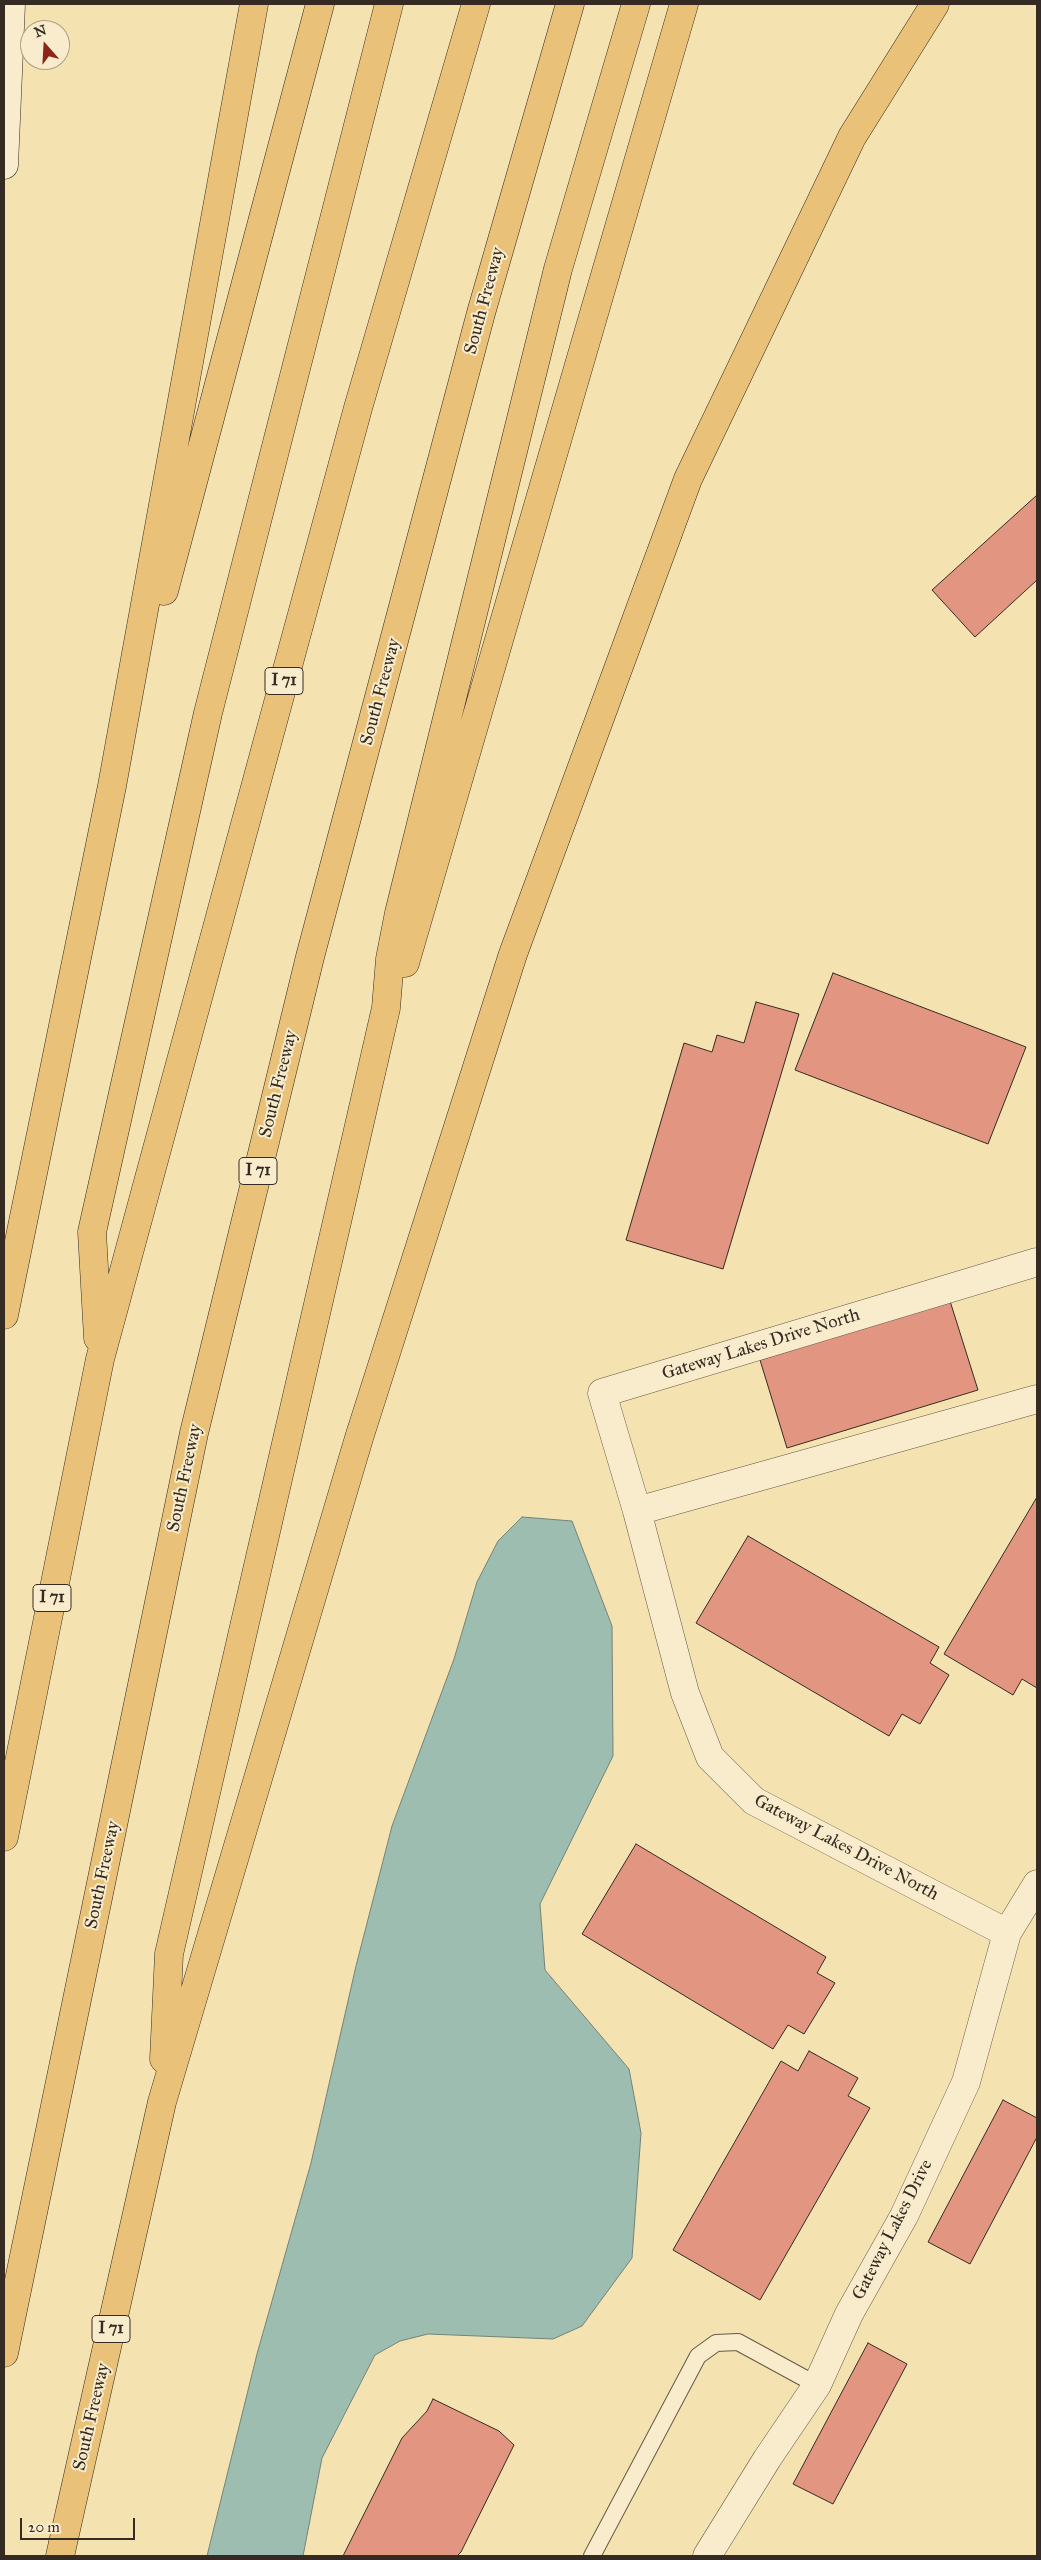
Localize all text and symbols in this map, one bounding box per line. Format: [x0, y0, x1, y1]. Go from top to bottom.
north arrow [20, 20, 70, 70]
text: N [32, 21, 49, 41]
street label: South Freeway [460, 245, 510, 357]
street label: South Freeway [356, 636, 406, 748]
road number: I 71 [265, 668, 303, 694]
street label: South Freeway [255, 1028, 303, 1140]
road number: I 71 [239, 1158, 277, 1184]
street label: Gateway Lakes Drive North [659, 1305, 863, 1385]
street label: South Freeway [163, 1422, 207, 1534]
road number: I 71 [33, 1585, 71, 1612]
street label: Gateway Lakes Drive North [750, 1790, 942, 1906]
street label: South Freeway [81, 1819, 125, 1931]
street label: Gateway Lakes Drive [848, 2156, 938, 2304]
road number: I 71 [92, 2316, 130, 2342]
street label: South Freeway [69, 2361, 115, 2473]
scale bar [22, 2508, 138, 2540]
text: 20 m [28, 2518, 60, 2536]

